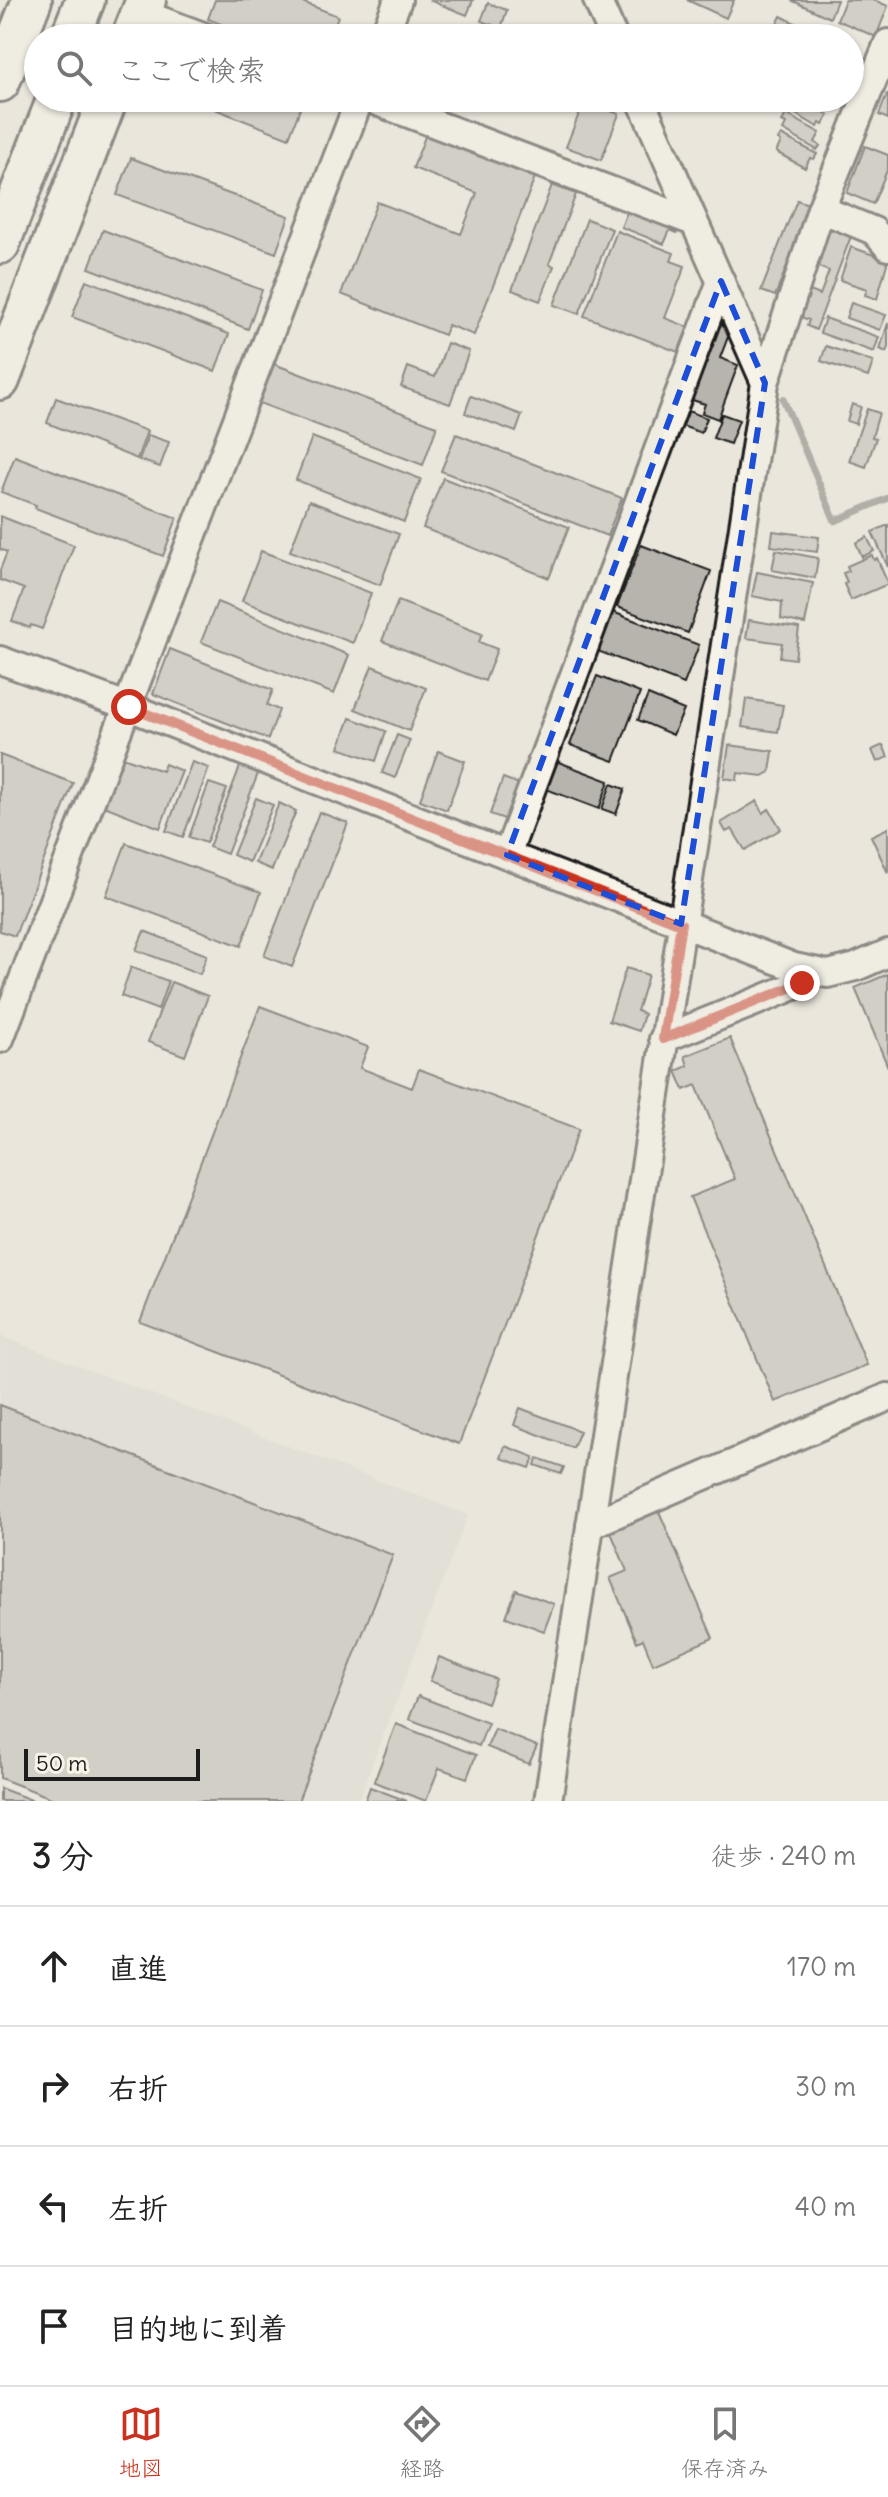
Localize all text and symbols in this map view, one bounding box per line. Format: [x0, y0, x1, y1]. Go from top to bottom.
search box [24, 24, 864, 112]
icon: search [52, 46, 96, 90]
text: ここで検索 [116, 51, 266, 89]
route start [111, 689, 147, 725]
route end [784, 965, 820, 1001]
scale bar [24, 1745, 200, 1781]
text: 50 m [36, 1749, 88, 1777]
text: 3 分 [32, 1834, 93, 1877]
text: 徒歩 · 240 m [711, 1839, 856, 1872]
icon: ahead [32, 1944, 76, 1988]
text: 直進 [108, 1949, 168, 1987]
text: 170 m [787, 1950, 856, 1983]
icon: right [32, 2064, 76, 2108]
text: 右折 [108, 2069, 168, 2107]
text: 30 m [795, 2070, 856, 2103]
icon: left [32, 2184, 76, 2228]
text: 左折 [108, 2189, 168, 2227]
text: 40 m [795, 2190, 856, 2223]
icon: arrive [32, 2304, 76, 2348]
text: 目的地に到着 [108, 2309, 288, 2347]
tab: 地図 [119, 2402, 163, 2482]
tab: 経路 [400, 2402, 444, 2482]
tab: 保存済み [681, 2402, 769, 2482]

